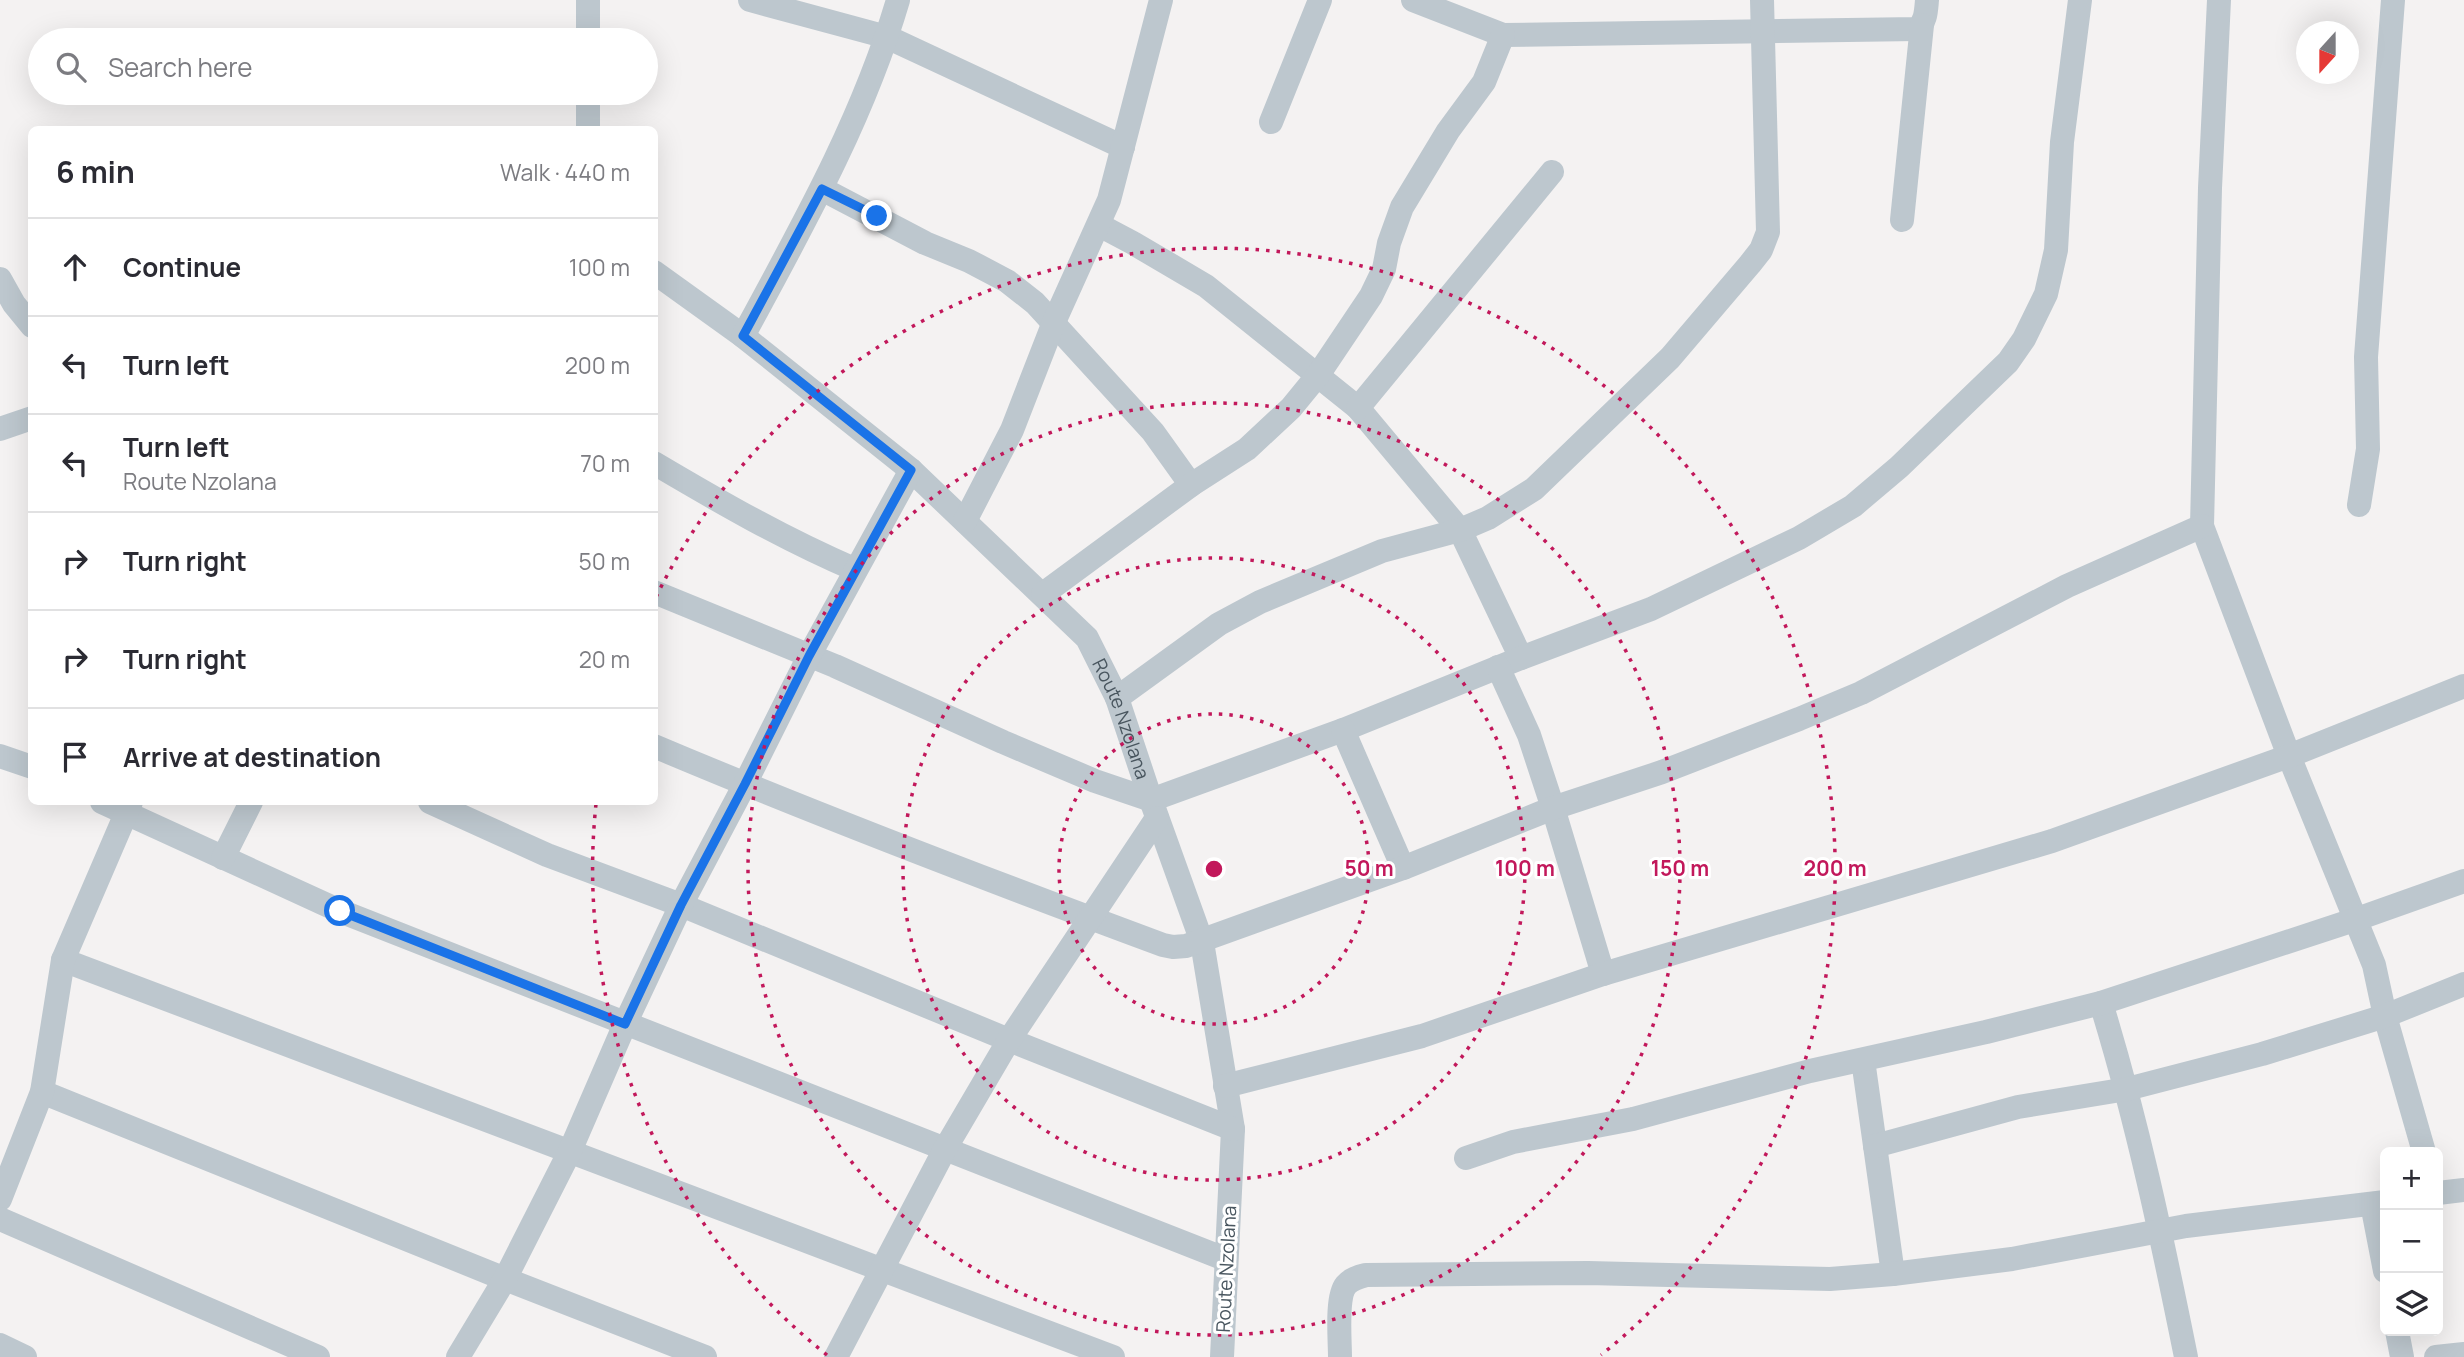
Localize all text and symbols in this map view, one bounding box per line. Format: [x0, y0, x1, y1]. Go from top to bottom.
north arrow [2296, 21, 2359, 84]
search box [28, 28, 658, 105]
icon: search [52, 48, 90, 86]
text: Search here [108, 49, 253, 85]
text: 6 min [56, 151, 135, 192]
text: Walk · 440 m [500, 156, 630, 188]
route end [861, 200, 892, 231]
icon: ahead [56, 248, 94, 286]
text: Continue [123, 249, 241, 285]
text: 100 m [569, 251, 630, 283]
icon: left [56, 346, 94, 384]
text: Turn left [123, 347, 230, 383]
text: 200 m [565, 349, 630, 381]
text: Turn left [123, 429, 230, 465]
icon: left [56, 444, 94, 482]
text: 70 m [580, 447, 630, 479]
text: Route Nzolana [123, 465, 277, 497]
icon: right [56, 542, 94, 580]
text: Turn right [123, 543, 247, 579]
text: 50 m [579, 545, 630, 577]
icon: right [56, 640, 94, 678]
text: Turn right [123, 641, 247, 677]
text: 20 m [579, 643, 630, 675]
street label: Route Nzolana [1086, 654, 1156, 782]
icon: arrive [56, 738, 94, 776]
text: Arrive at destination [123, 739, 381, 775]
text: 50 m [1344, 854, 1394, 882]
text: 100 m [1495, 854, 1555, 882]
text: 150 m [1651, 854, 1709, 882]
text: 200 m [1803, 854, 1867, 882]
centre of rings [1202, 857, 1226, 881]
route start [324, 895, 355, 926]
map controls [2380, 1147, 2443, 1336]
button: + [2380, 1147, 2443, 1210]
street label: Route Nzolana [1210, 1205, 1242, 1333]
button: − [2380, 1210, 2443, 1273]
button: layers [2380, 1273, 2443, 1336]

